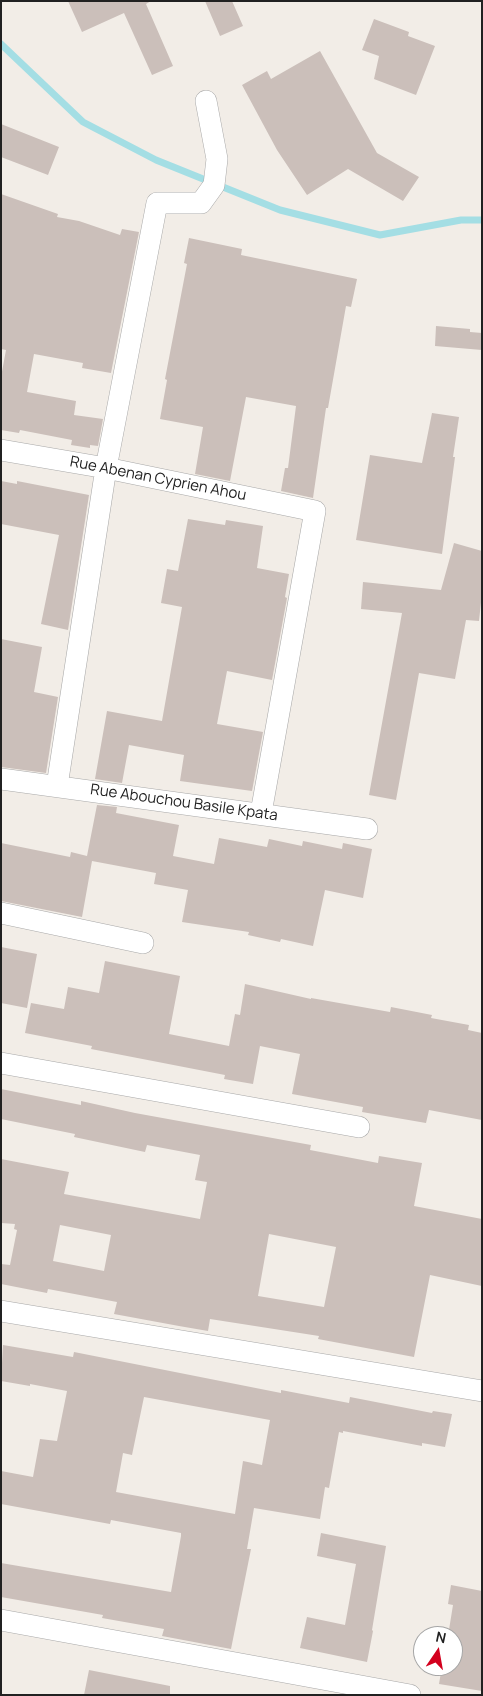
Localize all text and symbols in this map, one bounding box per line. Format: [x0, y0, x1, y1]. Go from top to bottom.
street label: Rue Abenan Cyprien Ahou [68, 453, 248, 505]
street label: Rue Abouchou Basile Kpata [89, 781, 279, 825]
north arrow [413, 1626, 463, 1676]
text: N [434, 1626, 448, 1647]

